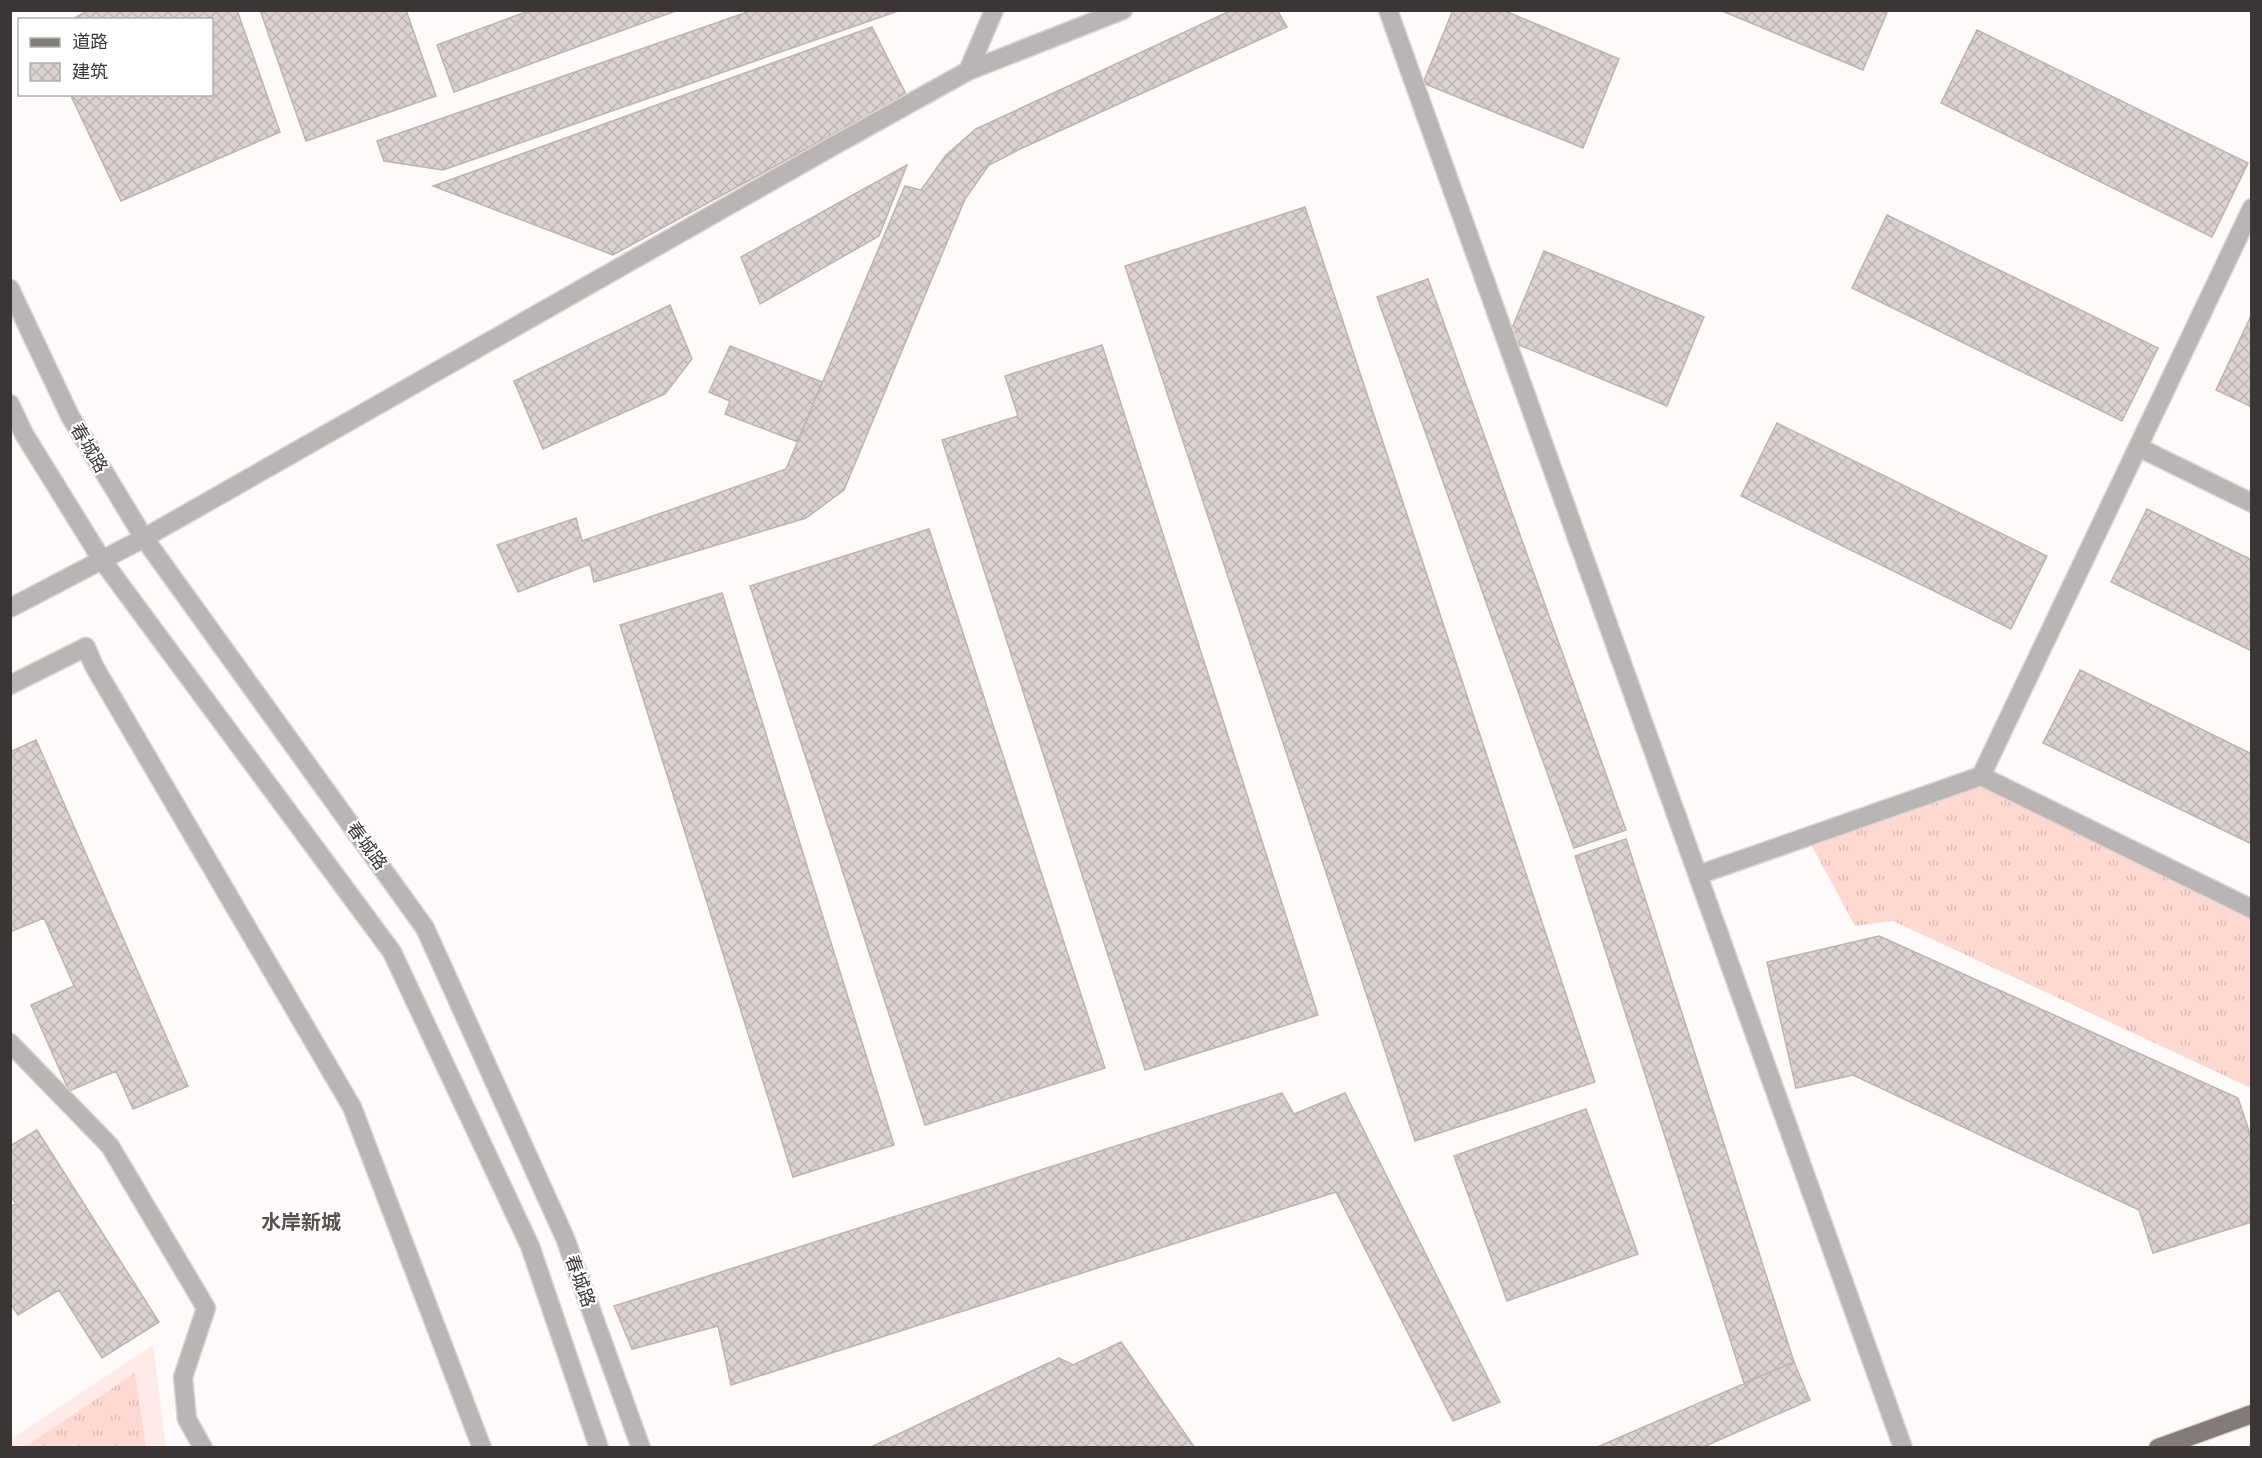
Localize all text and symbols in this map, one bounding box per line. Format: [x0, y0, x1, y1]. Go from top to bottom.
legend [18, 18, 213, 96]
text: 道路 [72, 30, 108, 53]
text: 建筑 [72, 60, 108, 83]
street label: 春城路 [66, 419, 113, 477]
street label: 春城路 [342, 817, 393, 874]
district label: 水岸新城 [261, 1209, 341, 1234]
street label: 春城路 [560, 1252, 601, 1310]

